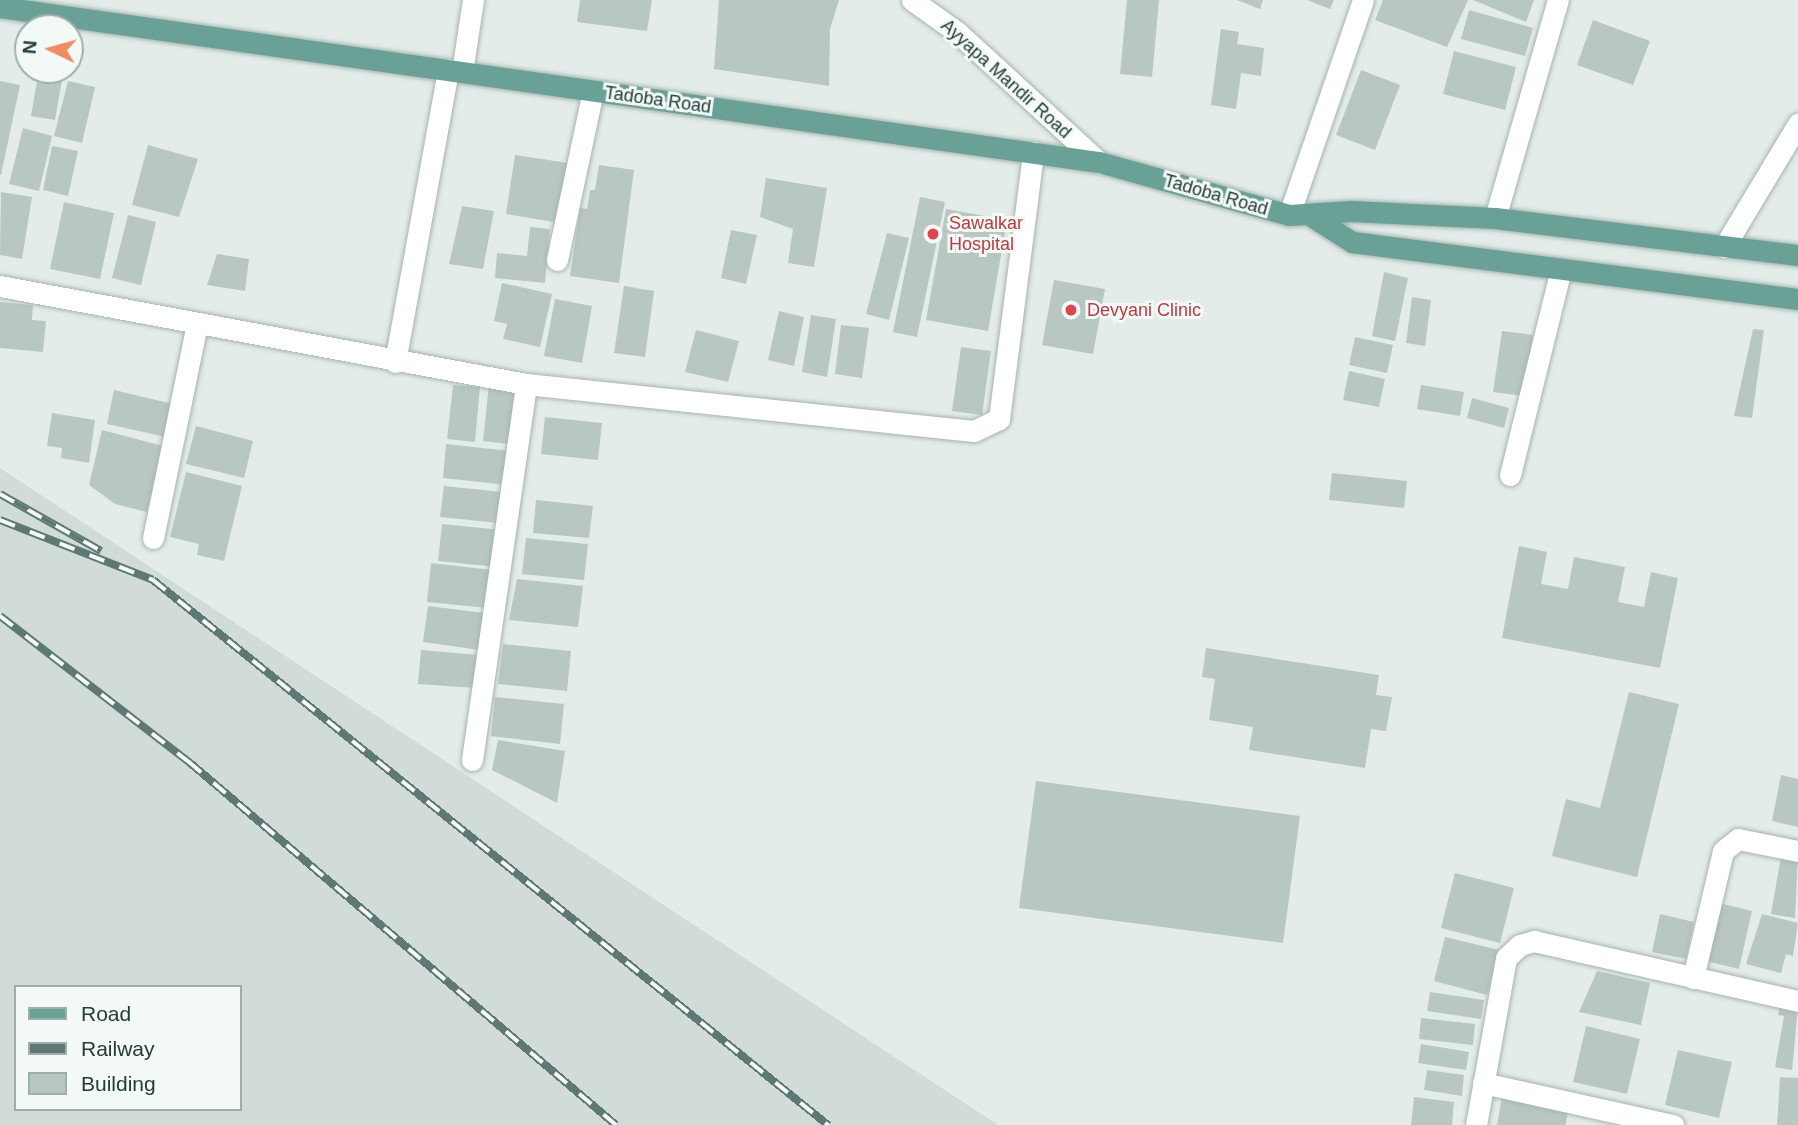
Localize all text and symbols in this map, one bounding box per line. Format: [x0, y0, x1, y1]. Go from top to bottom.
north arrow [14, 14, 84, 84]
street label: Ayyapa Mandir Road [936, 15, 1076, 143]
text: N [19, 40, 41, 55]
street label: Tadoba Road [603, 82, 713, 118]
street label: Tadoba Road [1162, 170, 1270, 220]
place label: Sawalkar Hospital [949, 213, 1023, 256]
marker: Sawalkar Hospital [923, 224, 943, 244]
place label: Devyani Clinic [1087, 299, 1201, 321]
marker: Devyani Clinic [1061, 300, 1081, 320]
legend [14, 985, 242, 1111]
text: Road [81, 1002, 131, 1025]
text: Railway [81, 1037, 155, 1060]
text: Building [81, 1072, 156, 1095]

